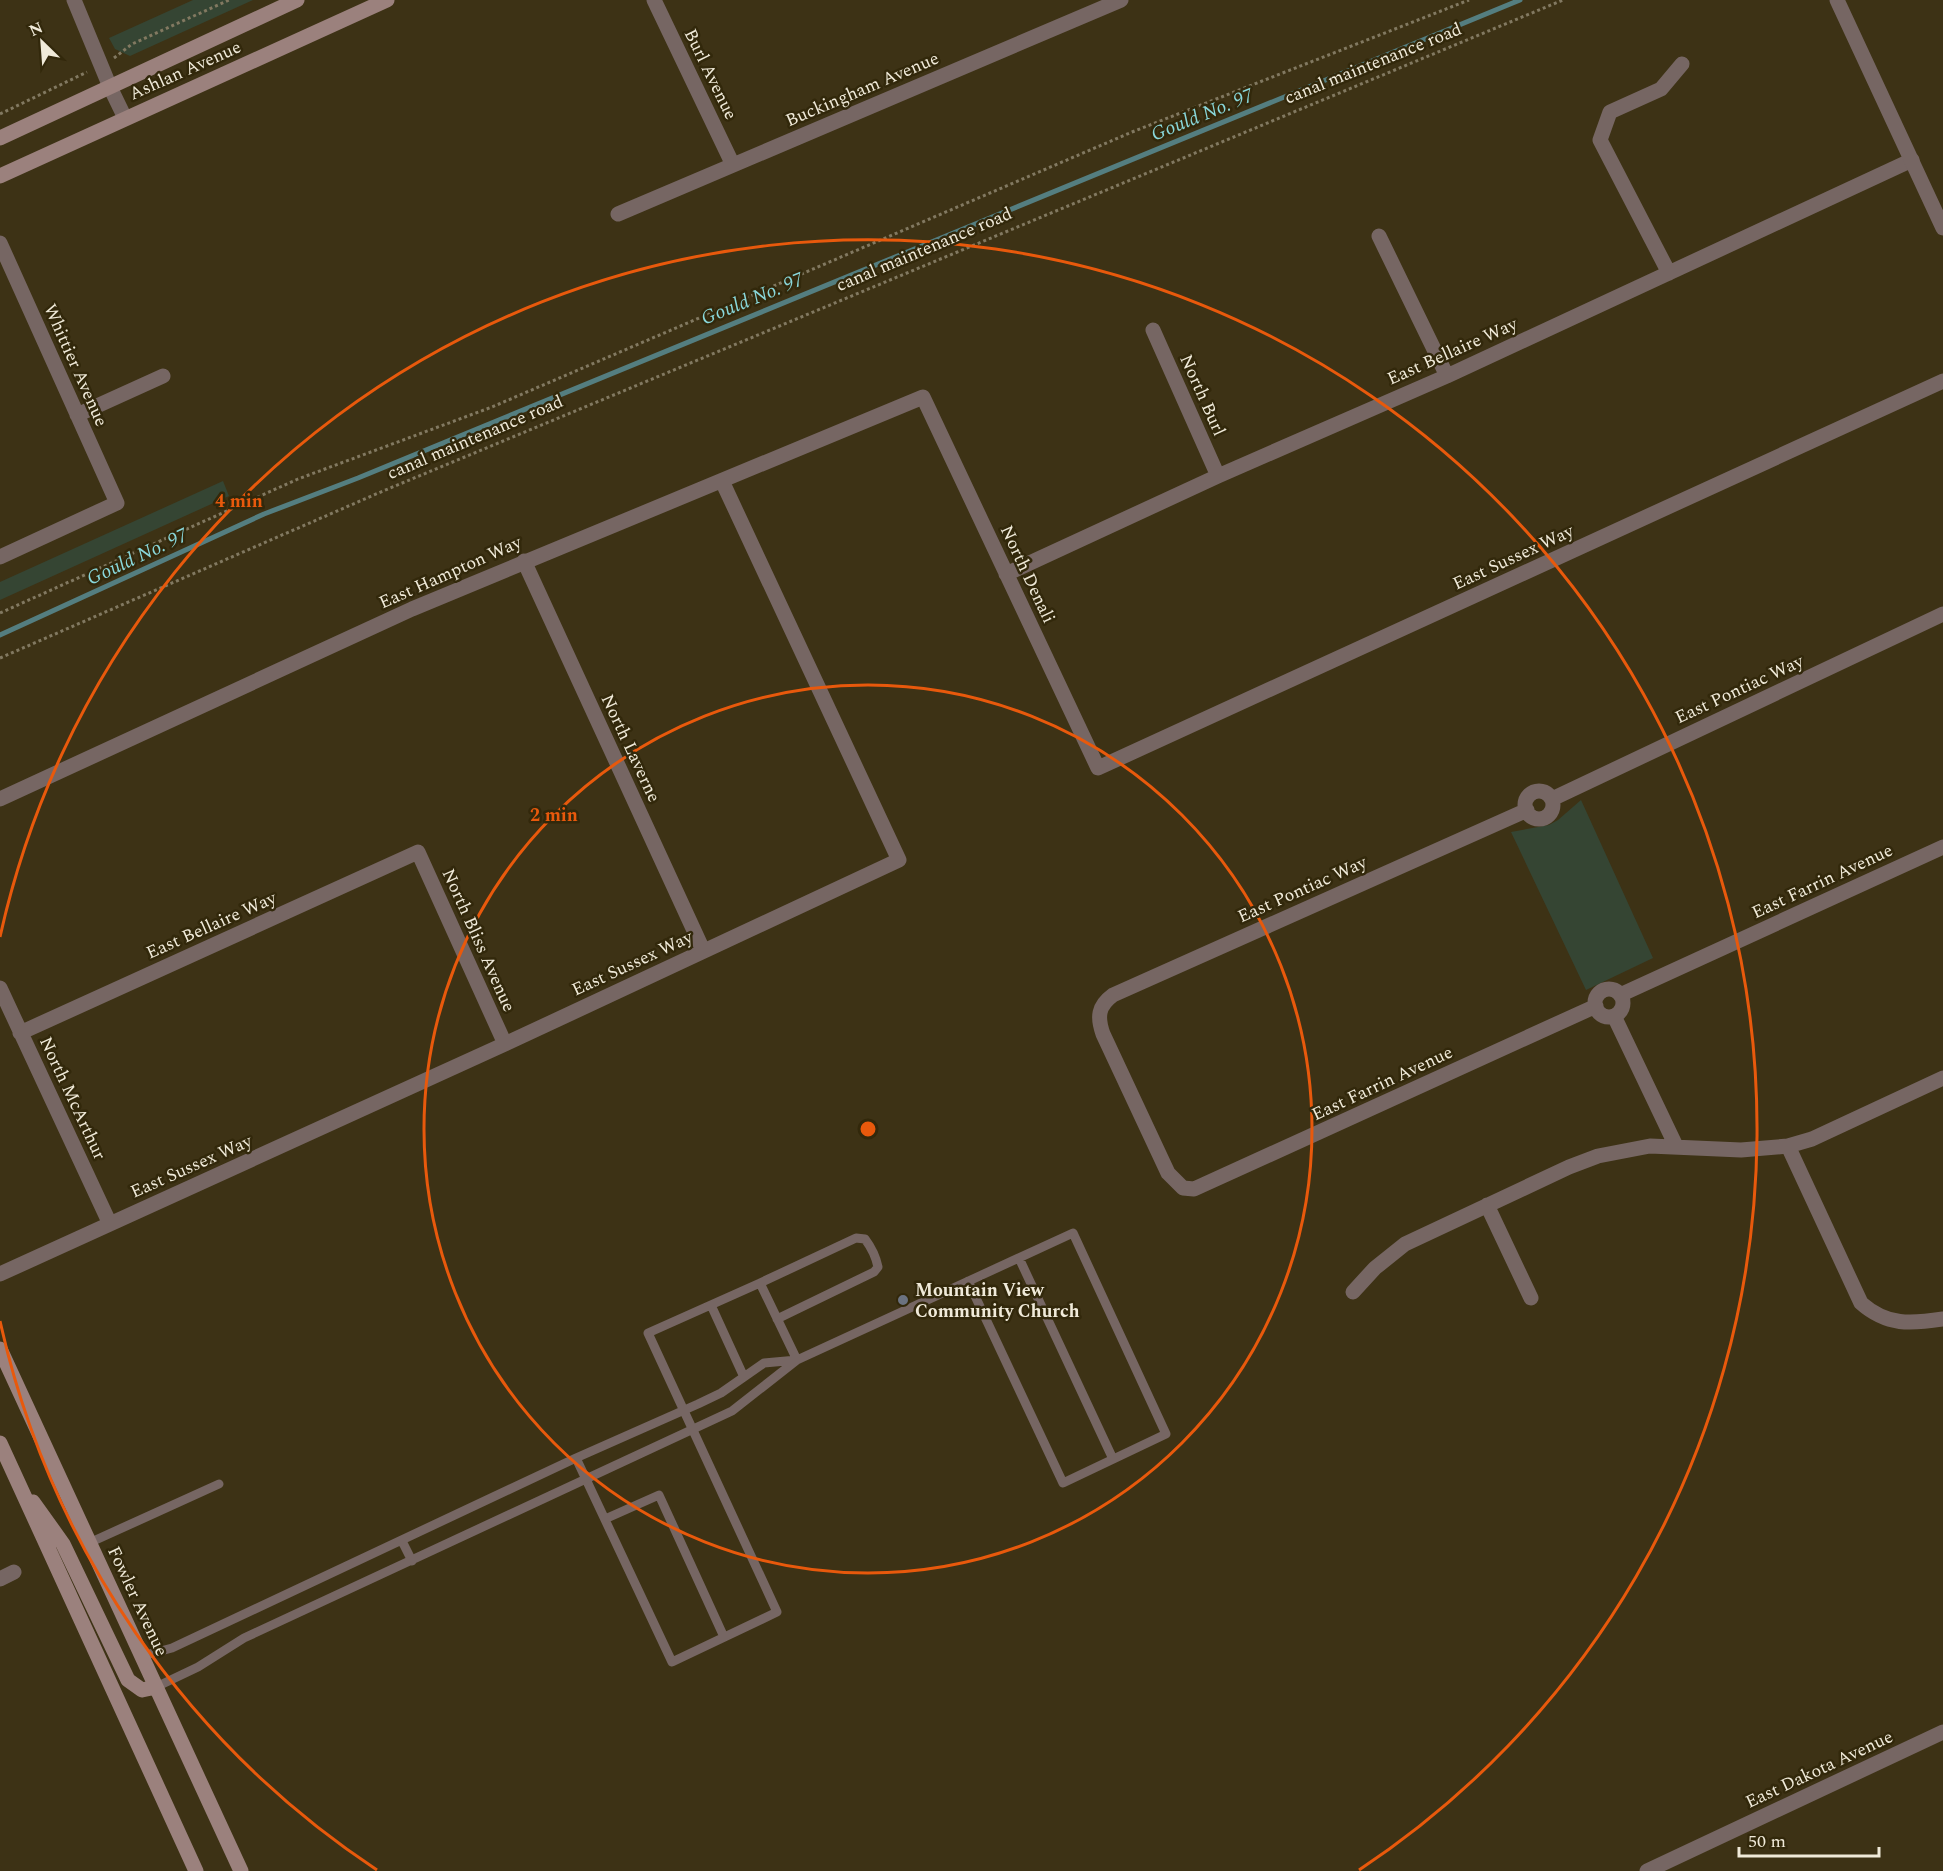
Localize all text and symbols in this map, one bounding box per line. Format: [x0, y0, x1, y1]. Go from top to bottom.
north arrow [12, 12, 72, 72]
text: N [25, 16, 47, 43]
street label: canal maintenance road [1280, 16, 1466, 111]
street label: Burl Avenue [677, 24, 744, 124]
street label: Ashlan Avenue [125, 34, 246, 107]
street label: Buckingham Avenue [781, 45, 943, 134]
water label: Gould No. 97 [1146, 80, 1259, 149]
street label: canal maintenance road [832, 200, 1016, 299]
water label: Gould No. 97 [696, 264, 809, 333]
street label: Whittier Avenue [36, 299, 115, 431]
street label: East Bellaire Way [1383, 310, 1523, 392]
street label: North Burl [1173, 350, 1233, 440]
street label: canal maintenance road [383, 388, 567, 487]
text: 4 min [215, 488, 263, 515]
street label: East Sussex Way [1448, 517, 1579, 597]
water label: Gould No. 97 [82, 520, 194, 594]
street label: North Denali [993, 521, 1062, 628]
street label: East Hampton Way [374, 528, 527, 616]
street label: East Pontiac Way [1671, 647, 1809, 731]
street label: North Laverne [594, 690, 667, 807]
text: 2 min [530, 802, 578, 829]
street label: East Farrin Avenue [1747, 837, 1897, 926]
street label: East Pontiac Way [1233, 848, 1372, 930]
street label: North Bliss Avenue [435, 864, 522, 1016]
street label: East Bellaire Way [142, 884, 282, 966]
street label: East Sussex Way [567, 923, 698, 1003]
street label: North McArthur [32, 1032, 113, 1164]
street label: East Farrin Avenue [1307, 1039, 1457, 1128]
centre of rings [858, 1119, 878, 1139]
street label: East Sussex Way [126, 1127, 258, 1205]
place label: Mountain View Community Church [915, 1277, 1080, 1325]
marker: Mountain View Community Church [896, 1293, 910, 1307]
street label: Fowler Avenue [100, 1542, 175, 1661]
street label: East Dakota Avenue [1741, 1723, 1897, 1816]
scale bar [1739, 1820, 1878, 1858]
text: 50 m [1748, 1828, 1786, 1855]

